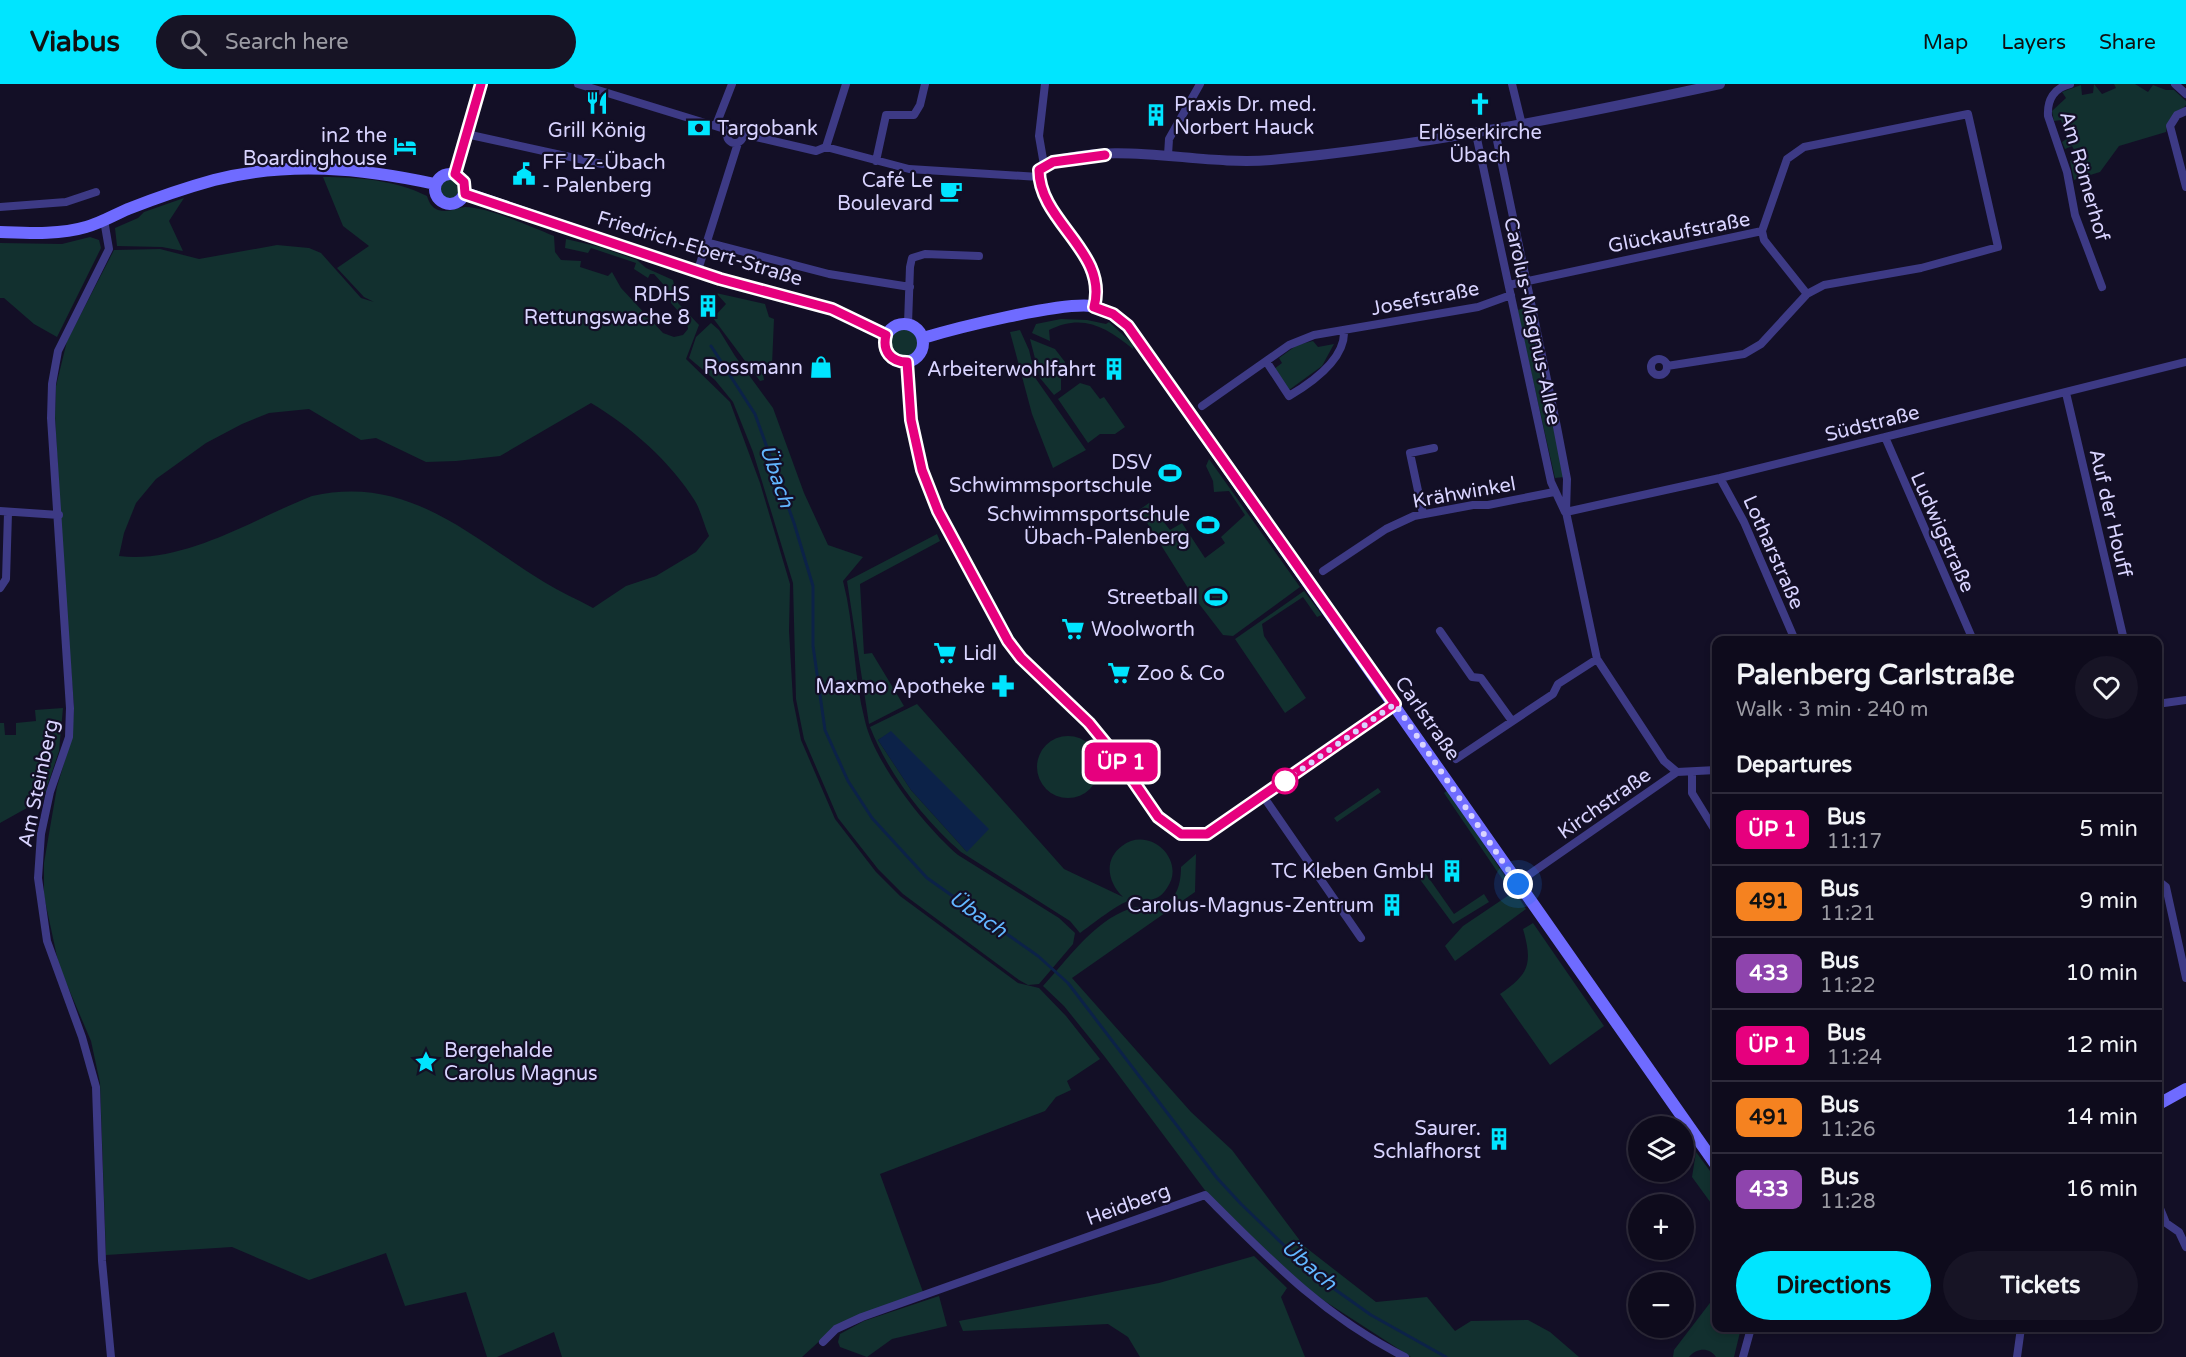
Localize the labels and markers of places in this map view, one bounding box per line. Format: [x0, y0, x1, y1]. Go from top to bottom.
restaurant icon: Grill König [584, 90, 610, 116]
church icon: Erlöserkirche Übach [1467, 91, 1493, 117]
place label: Praxis Dr. med. Norbert Hauck [1174, 93, 1317, 140]
building icon: Praxis Dr. med. Norbert Hauck [1143, 102, 1169, 128]
bank icon: Targobank [686, 115, 712, 141]
place label: Targobank [717, 117, 818, 141]
place label: Grill König [548, 119, 646, 143]
place label: Erlöserkirche Übach [1418, 121, 1542, 168]
place label: in2 the Boardinghouse [243, 124, 387, 171]
hotel icon: in2 the Boardinghouse [392, 133, 418, 159]
place label: FF LZ-Übach - Palenberg [542, 150, 666, 198]
public building icon: FF LZ-Übach - Palenberg [511, 161, 537, 187]
place label: Café Le Boulevard [837, 169, 933, 216]
cafe icon: Café Le Boulevard [938, 178, 964, 204]
place label: RDHS Rettungswache 8 [524, 283, 690, 330]
building icon: RDHS Rettungswache 8 [695, 293, 721, 319]
shop icon: Rossmann [808, 354, 834, 380]
place label: Rossmann [703, 356, 803, 380]
building icon: Arbeiterwohlfahrt [1101, 356, 1127, 382]
place label: Arbeiterwohlfahrt [927, 358, 1096, 382]
place label: DSV Schwimmsportschule [949, 451, 1152, 498]
sports icon: DSV Schwimmsportschule [1157, 460, 1183, 486]
place label: Schwimmsportschule Übach-Palenberg [987, 503, 1190, 550]
sports icon: Schwimmsportschule Übach-Palenberg [1195, 512, 1221, 538]
sports icon: Streetball [1203, 584, 1229, 610]
place label: Streetball [1107, 586, 1198, 610]
supermarket icon: Woolworth [1060, 616, 1086, 642]
place label: Woolworth [1091, 618, 1195, 642]
supermarket icon: Lidl [932, 640, 958, 666]
place label: Lidl [963, 642, 997, 666]
supermarket icon: Zoo & Co [1106, 660, 1132, 686]
place label: Zoo & Co [1137, 662, 1225, 686]
pharmacy icon: Maxmo Apotheke [990, 673, 1016, 699]
place label: Maxmo Apotheke [815, 675, 985, 699]
unlabelled marker [1272, 768, 1298, 794]
building icon: TC Kleben GmbH [1439, 858, 1465, 884]
place label: TC Kleben GmbH [1271, 860, 1434, 884]
building icon: Carolus-Magnus-Zentrum [1379, 892, 1405, 918]
place label: Carolus-Magnus-Zentrum [1127, 894, 1374, 918]
place label: Bergehalde Carolus Magnus [444, 1039, 598, 1086]
place icon: Bergehalde Carolus Magnus [413, 1049, 439, 1075]
place label: Saurer. Schlafhorst [1373, 1117, 1481, 1164]
building icon: Saurer. Schlafhorst [1486, 1126, 1512, 1152]

